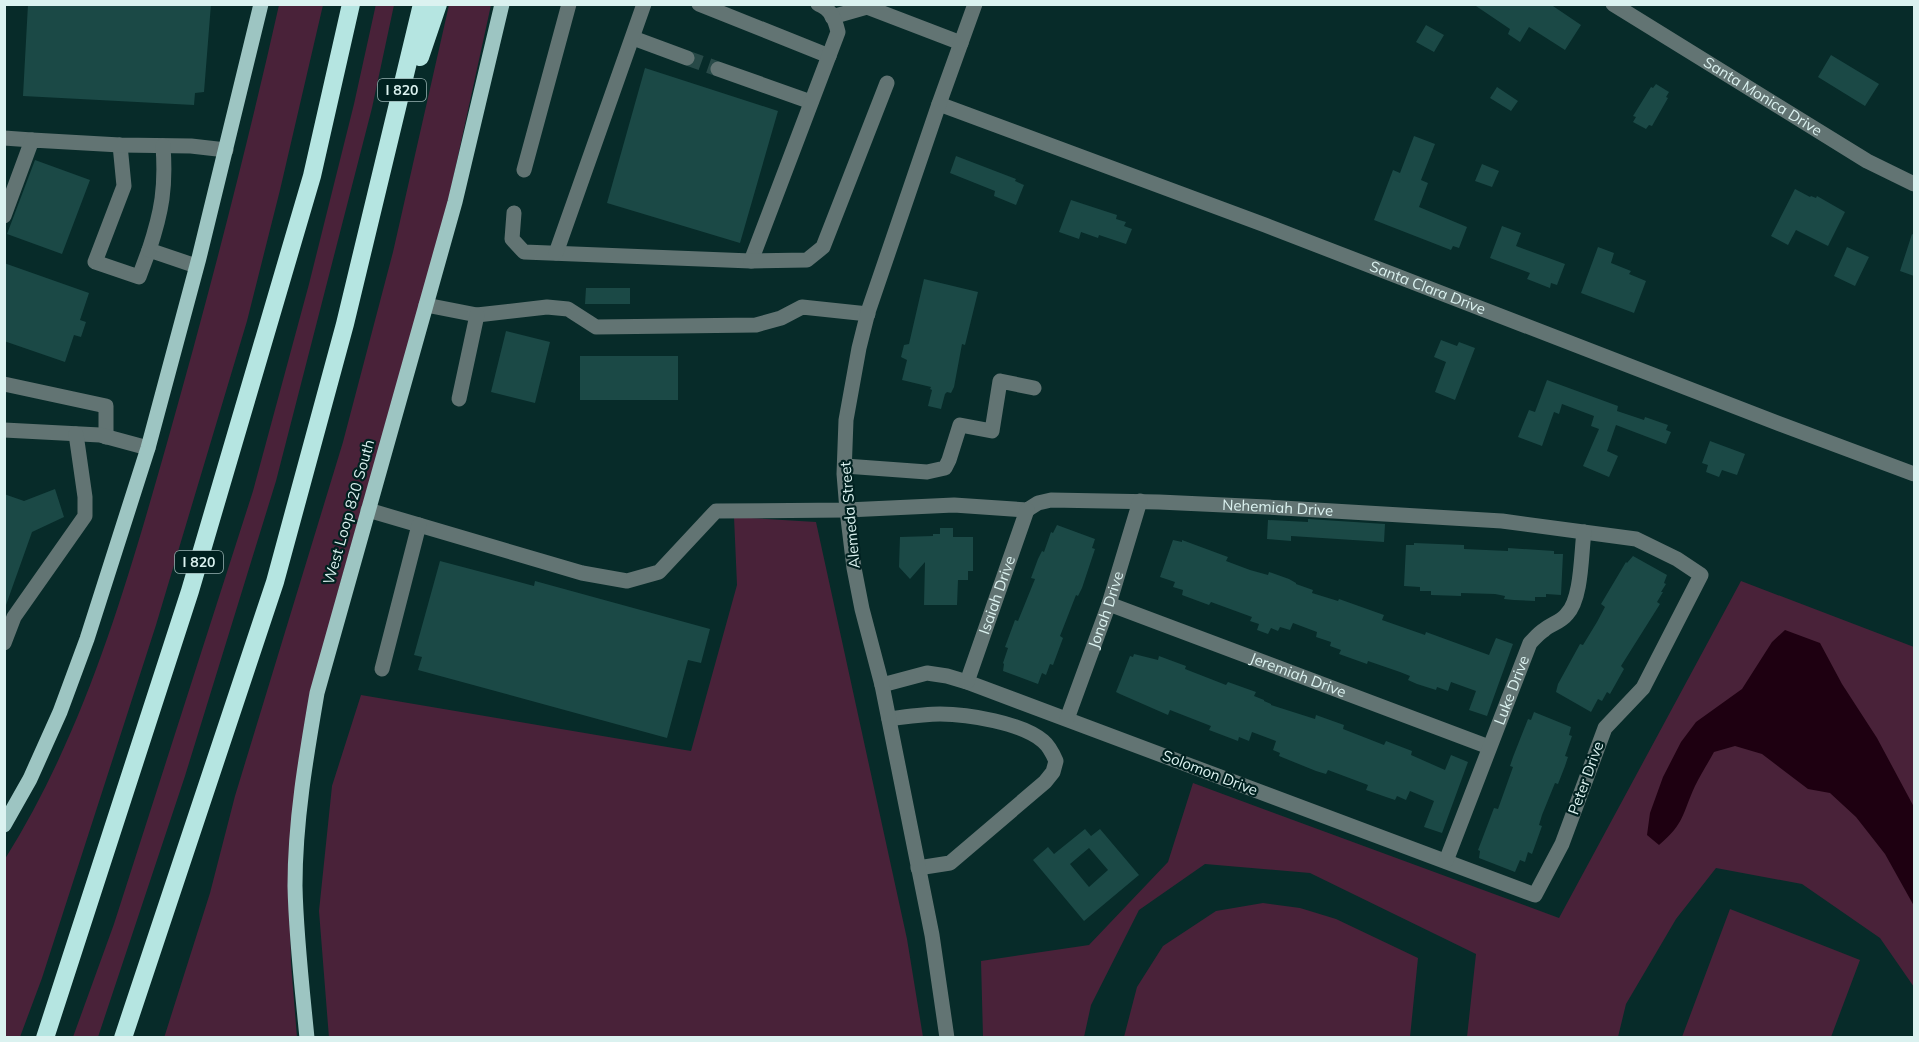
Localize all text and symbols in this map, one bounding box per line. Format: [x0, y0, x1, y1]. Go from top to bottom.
street label: Santa Monica Drive [1700, 52, 1826, 140]
road number: I 820 [378, 79, 426, 101]
street label: Santa Clara Drive [1367, 256, 1488, 318]
street label: West Loop 820 South [319, 437, 378, 587]
street label: Alemeda Street [835, 461, 864, 569]
street label: Nehemiah Drive [1222, 495, 1334, 520]
road number: I 820 [175, 551, 223, 573]
street label: Isaiah Drive [974, 553, 1019, 637]
street label: Jonah Drive [1084, 569, 1127, 651]
street label: Jeremiah Drive [1247, 648, 1349, 701]
street label: Luke Drive [1489, 653, 1533, 727]
street label: Peter Drive [1564, 739, 1608, 817]
street label: Solomon Drive [1160, 746, 1261, 799]

